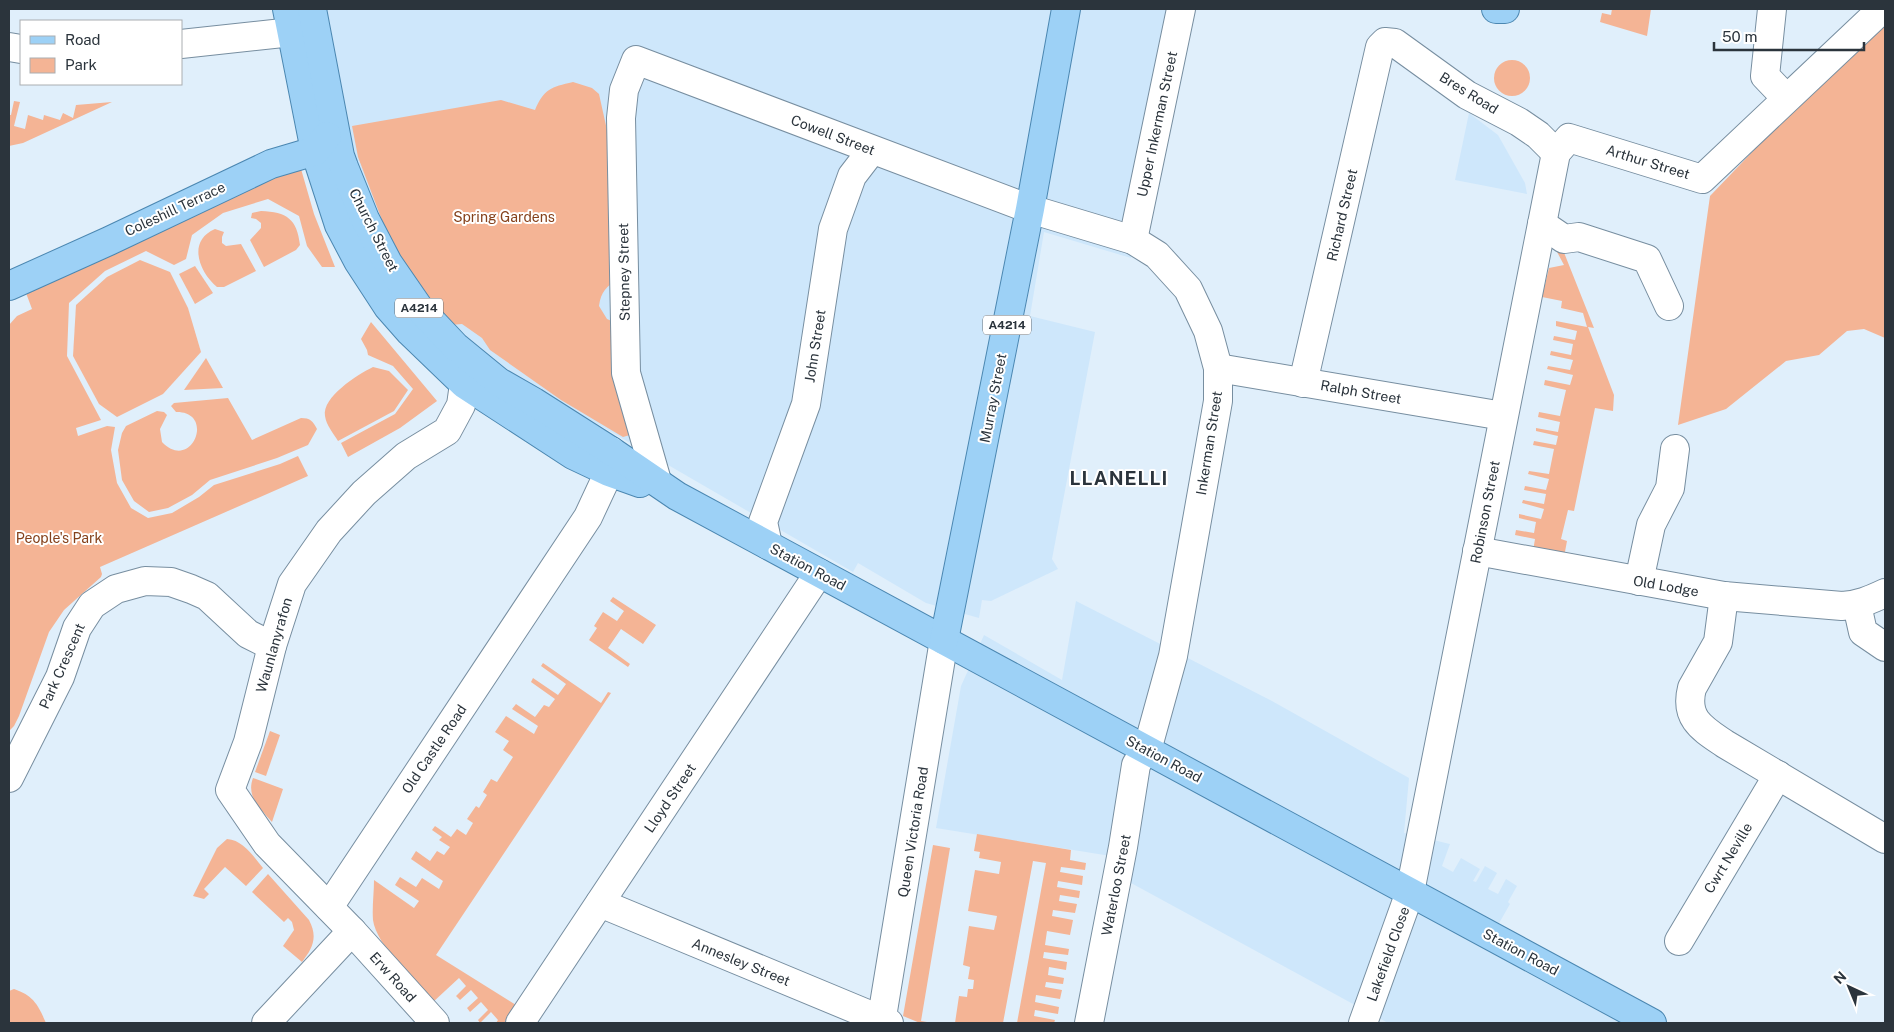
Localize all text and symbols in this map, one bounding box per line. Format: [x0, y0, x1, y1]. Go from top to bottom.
legend [20, 20, 182, 85]
scale bar [1714, 20, 1864, 52]
text: 50 m [1722, 28, 1757, 45]
text: Road [65, 31, 101, 48]
street label: Upper Inkerman Street [1134, 50, 1180, 198]
text: Park [65, 56, 97, 73]
street label: Bres Road [1437, 69, 1501, 117]
street label: Cowell Street [789, 112, 877, 158]
street label: Arthur Street [1604, 142, 1692, 182]
street label: Richard Street [1324, 167, 1360, 263]
street label: Coleshill Terrace [122, 179, 228, 239]
street label: Church Street [346, 186, 402, 274]
park label: Spring Gardens [453, 209, 555, 225]
street label: Stepney Street [615, 223, 633, 321]
road number: A4214 [395, 298, 443, 318]
street label: John Street [801, 308, 829, 384]
road number: A4214 [983, 316, 1031, 334]
street label: Murray Street [977, 352, 1009, 444]
street label: Ralph Street [1319, 377, 1403, 407]
street label: Inkerman Street [1193, 390, 1225, 496]
street label: Robinson Street [1467, 459, 1503, 565]
district label: LLANELLI [1070, 467, 1168, 489]
park label: People's Park [16, 530, 102, 546]
street label: Station Road [767, 540, 849, 594]
street label: Old Lodge [1632, 572, 1700, 600]
street label: Waunlanyrafon [253, 596, 295, 694]
street label: Park Crescent [36, 621, 88, 711]
street label: Old Castle Road [398, 702, 470, 796]
street label: Station Road [1123, 732, 1205, 786]
street label: Lloyd Street [641, 760, 699, 836]
street label: Queen Victoria Road [895, 765, 931, 899]
street label: Cwrt Neville [1701, 820, 1755, 896]
street label: Waterloo Street [1098, 833, 1134, 937]
street label: Lakefield Close [1363, 904, 1413, 1004]
street label: Station Road [1480, 925, 1562, 979]
street label: Annesley Street [690, 935, 792, 989]
street label: Erw Road [366, 949, 420, 1005]
north arrow [1824, 962, 1874, 1012]
text: N [1830, 968, 1849, 987]

